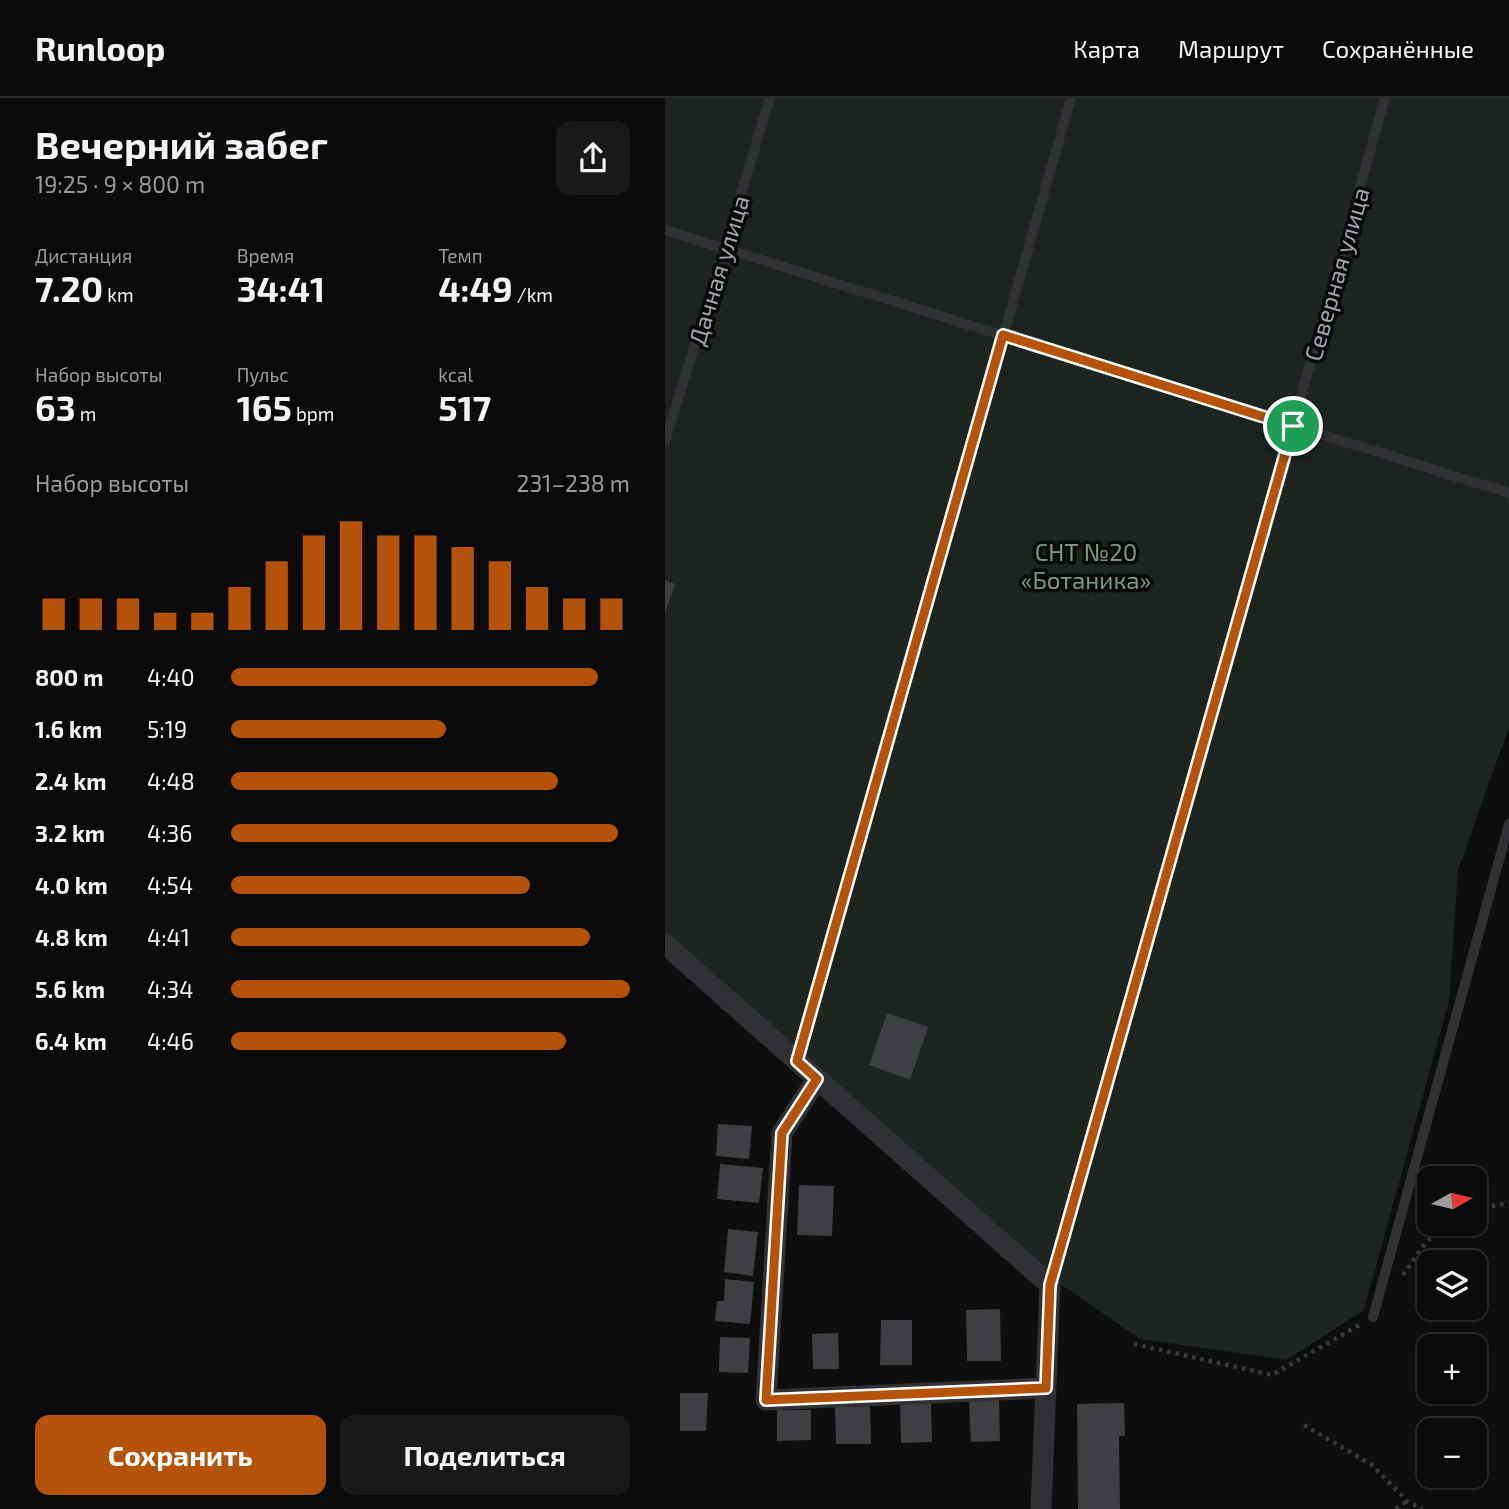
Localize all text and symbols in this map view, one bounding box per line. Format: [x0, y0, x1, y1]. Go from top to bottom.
text: Runloop [35, 28, 165, 68]
text: Карта [1073, 34, 1140, 63]
text: Маршрут [1178, 34, 1284, 63]
text: Сохранённые [1322, 34, 1474, 63]
text: Вечерний забег [35, 121, 328, 167]
button: share [556, 121, 630, 195]
text: 19:25 · 9 × 800 m [35, 170, 205, 198]
street label: Северная улица [1297, 184, 1376, 364]
street label: Дачная улица [681, 192, 756, 349]
text: Дистанция [35, 244, 132, 267]
text: Время [237, 244, 294, 267]
text: Темп [438, 244, 483, 267]
text: 7.20 [35, 267, 103, 309]
text: 34:41 [237, 267, 325, 309]
text: 4:49 [438, 267, 513, 309]
text: km [103, 283, 134, 306]
text: /km [513, 283, 553, 306]
text: Набор высоты [35, 363, 162, 386]
text: Пульс [237, 363, 289, 386]
text: kcal [438, 363, 473, 386]
text: 63 [35, 386, 76, 428]
text: 165 [237, 386, 292, 428]
text: 517 [438, 386, 491, 428]
pin [1263, 396, 1323, 456]
text: m [76, 402, 96, 425]
text: bpm [292, 402, 334, 425]
icon: arrive [1274, 407, 1312, 445]
text: Набор высоты [35, 469, 189, 497]
text: 231–238 m [517, 469, 630, 497]
park label: СНТ №20 «Ботаника» [1021, 537, 1151, 594]
text: 800 m [35, 663, 104, 691]
text: 4:40 [147, 663, 195, 691]
text: 1.6 km [35, 715, 102, 743]
text: 5:19 [147, 715, 187, 743]
text: 2.4 km [35, 767, 107, 795]
text: 4:48 [147, 767, 195, 795]
text: 3.2 km [35, 819, 105, 847]
text: 4:36 [147, 819, 193, 847]
text: 4.0 km [35, 871, 108, 899]
text: 4:54 [147, 871, 193, 899]
text: 4.8 km [35, 923, 108, 951]
text: 4:41 [147, 923, 190, 951]
text: 5.6 km [35, 975, 105, 1003]
text: 4:34 [147, 975, 194, 1003]
text: 6.4 km [35, 1027, 107, 1055]
text: 4:46 [147, 1027, 194, 1055]
north arrow [1417, 1166, 1487, 1236]
map controls [1417, 1166, 1487, 1488]
button: layers [1417, 1250, 1487, 1320]
button: + [1417, 1334, 1487, 1404]
button: Сохранить [35, 1415, 326, 1495]
button: Поделиться [340, 1415, 630, 1495]
button: − [1417, 1418, 1487, 1488]

